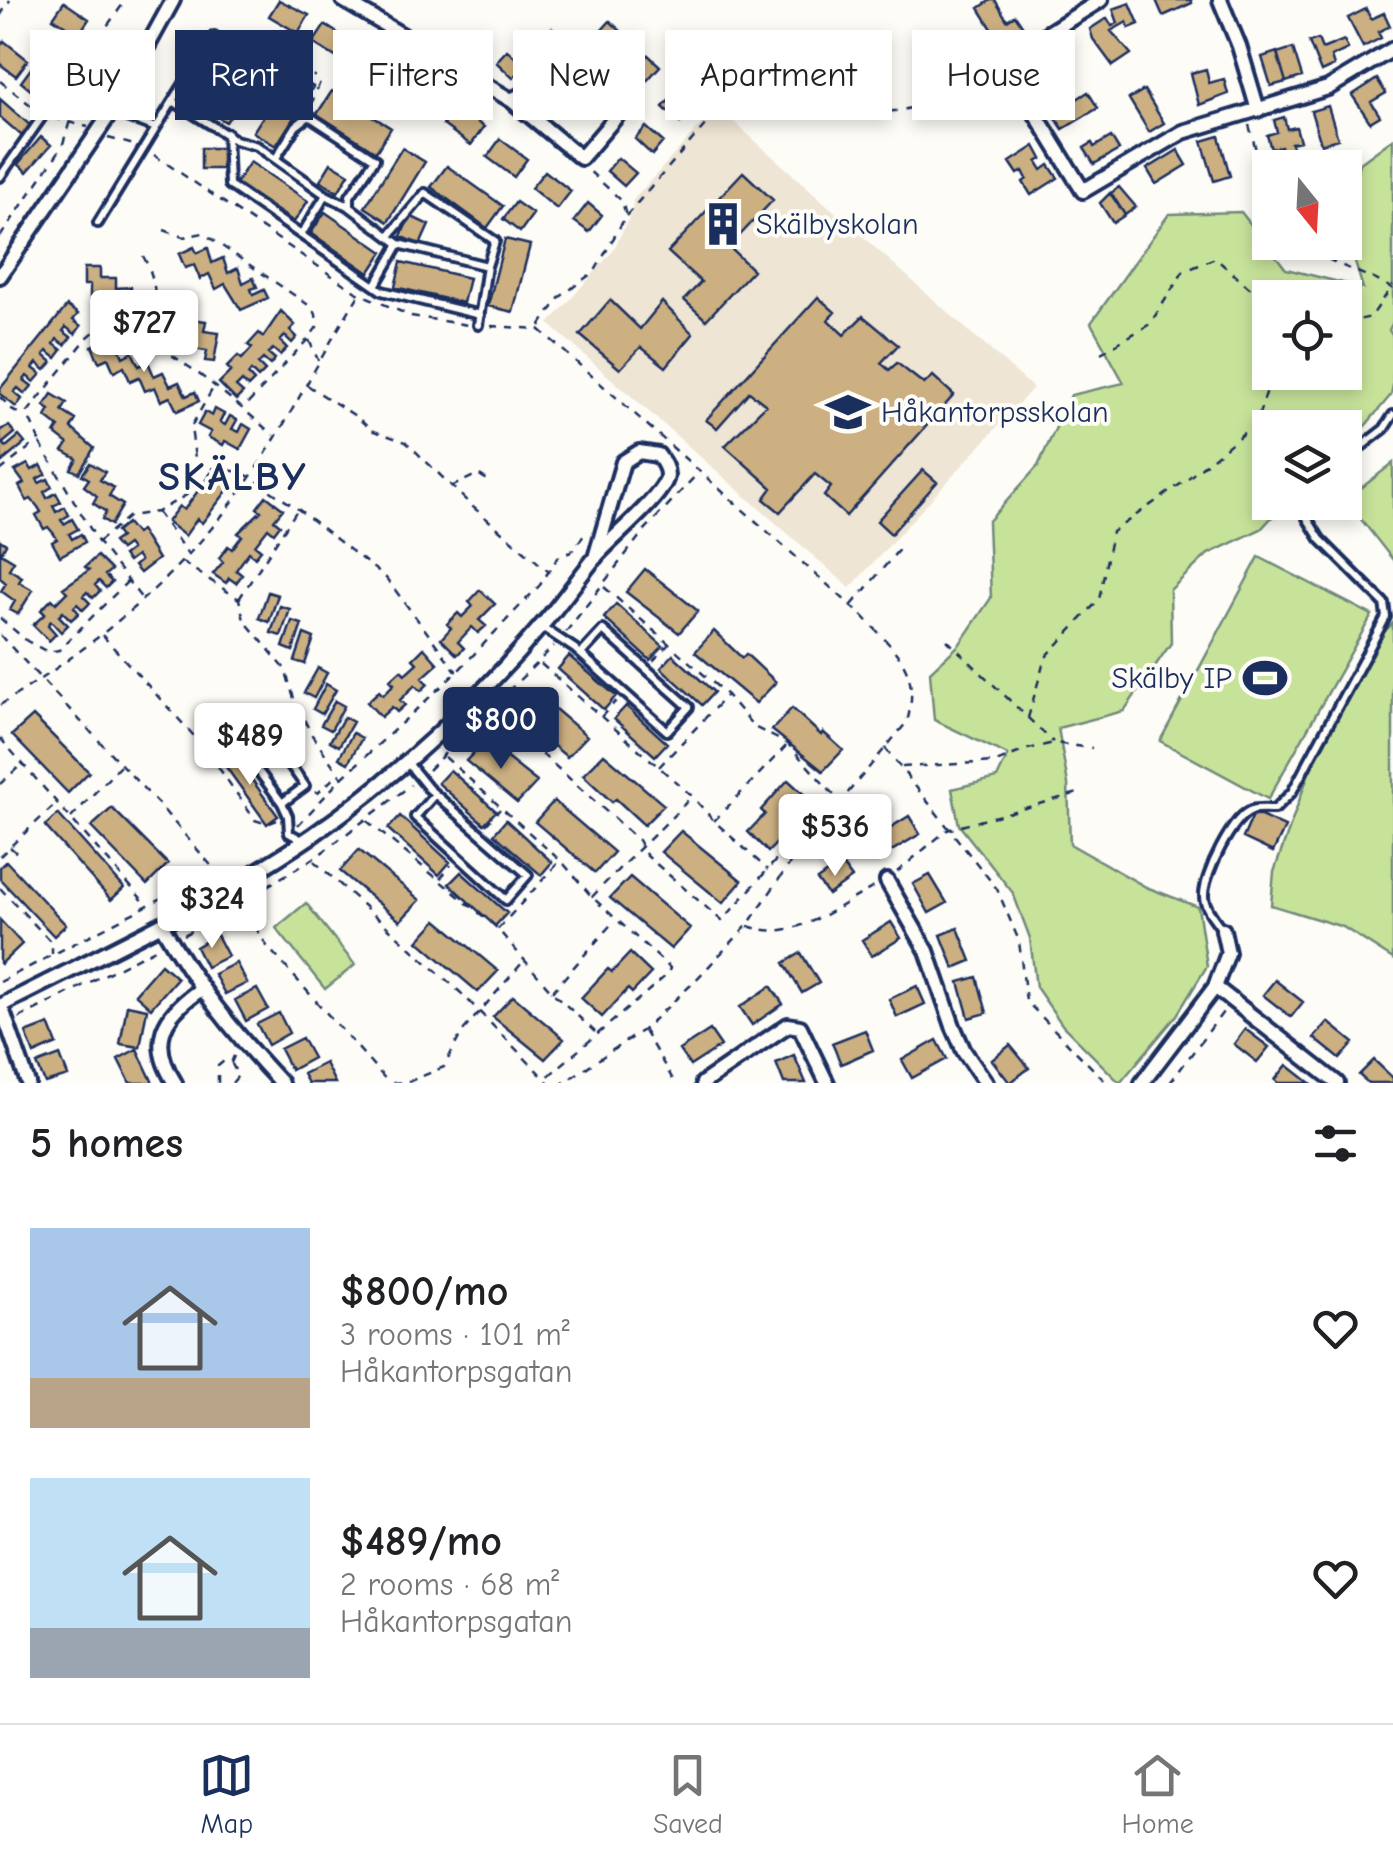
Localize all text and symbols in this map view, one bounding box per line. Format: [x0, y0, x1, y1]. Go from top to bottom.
chip: Buy [30, 30, 155, 120]
chip: Rent [175, 30, 313, 120]
chip: Filters [333, 30, 493, 120]
chip: New [513, 30, 645, 120]
chip: Apartment [665, 30, 892, 120]
chip: House [912, 30, 1075, 120]
north arrow [1252, 150, 1362, 260]
map controls [1252, 150, 1362, 520]
building icon: Skälbyskolan [699, 200, 747, 248]
place label: Skälbyskolan [756, 207, 919, 242]
button: locate [1252, 280, 1362, 390]
pin: $727 [85, 290, 203, 375]
text: $727 [112, 304, 176, 341]
school or university icon: Håkantorpsskolan [824, 388, 872, 436]
place label: Håkantorpsskolan [881, 395, 1109, 430]
button: layers [1252, 410, 1362, 520]
district label: SKÄLBY [158, 454, 308, 500]
sports icon: Skälby IP [1241, 654, 1289, 702]
place label: Skälby IP [1112, 661, 1232, 696]
pin: $800 [442, 687, 560, 772]
text: $800 [465, 701, 537, 738]
pin: $489 [191, 703, 309, 788]
text: $489 [216, 717, 284, 754]
pin: $536 [776, 794, 894, 879]
text: $536 [801, 808, 869, 845]
pin: $324 [153, 866, 271, 951]
text: $324 [179, 880, 245, 917]
icon: filters [1308, 1116, 1363, 1171]
text: 5 homes [30, 1119, 183, 1168]
text: $800/mo [340, 1267, 508, 1316]
icon: home [110, 1268, 230, 1388]
icon: heart [1308, 1301, 1363, 1356]
text: 3 rooms · 101 m² [340, 1316, 570, 1353]
text: Håkantorpsgatan [340, 1353, 572, 1390]
text: $489/mo [340, 1517, 502, 1566]
icon: home [110, 1518, 230, 1638]
icon: heart [1308, 1551, 1363, 1606]
text: 2 rooms · 68 m² [340, 1566, 559, 1603]
text: Håkantorpsgatan [340, 1603, 572, 1640]
tab: Map [199, 1748, 254, 1840]
tab: Saved [653, 1748, 723, 1840]
tab: Home [1121, 1748, 1194, 1840]

